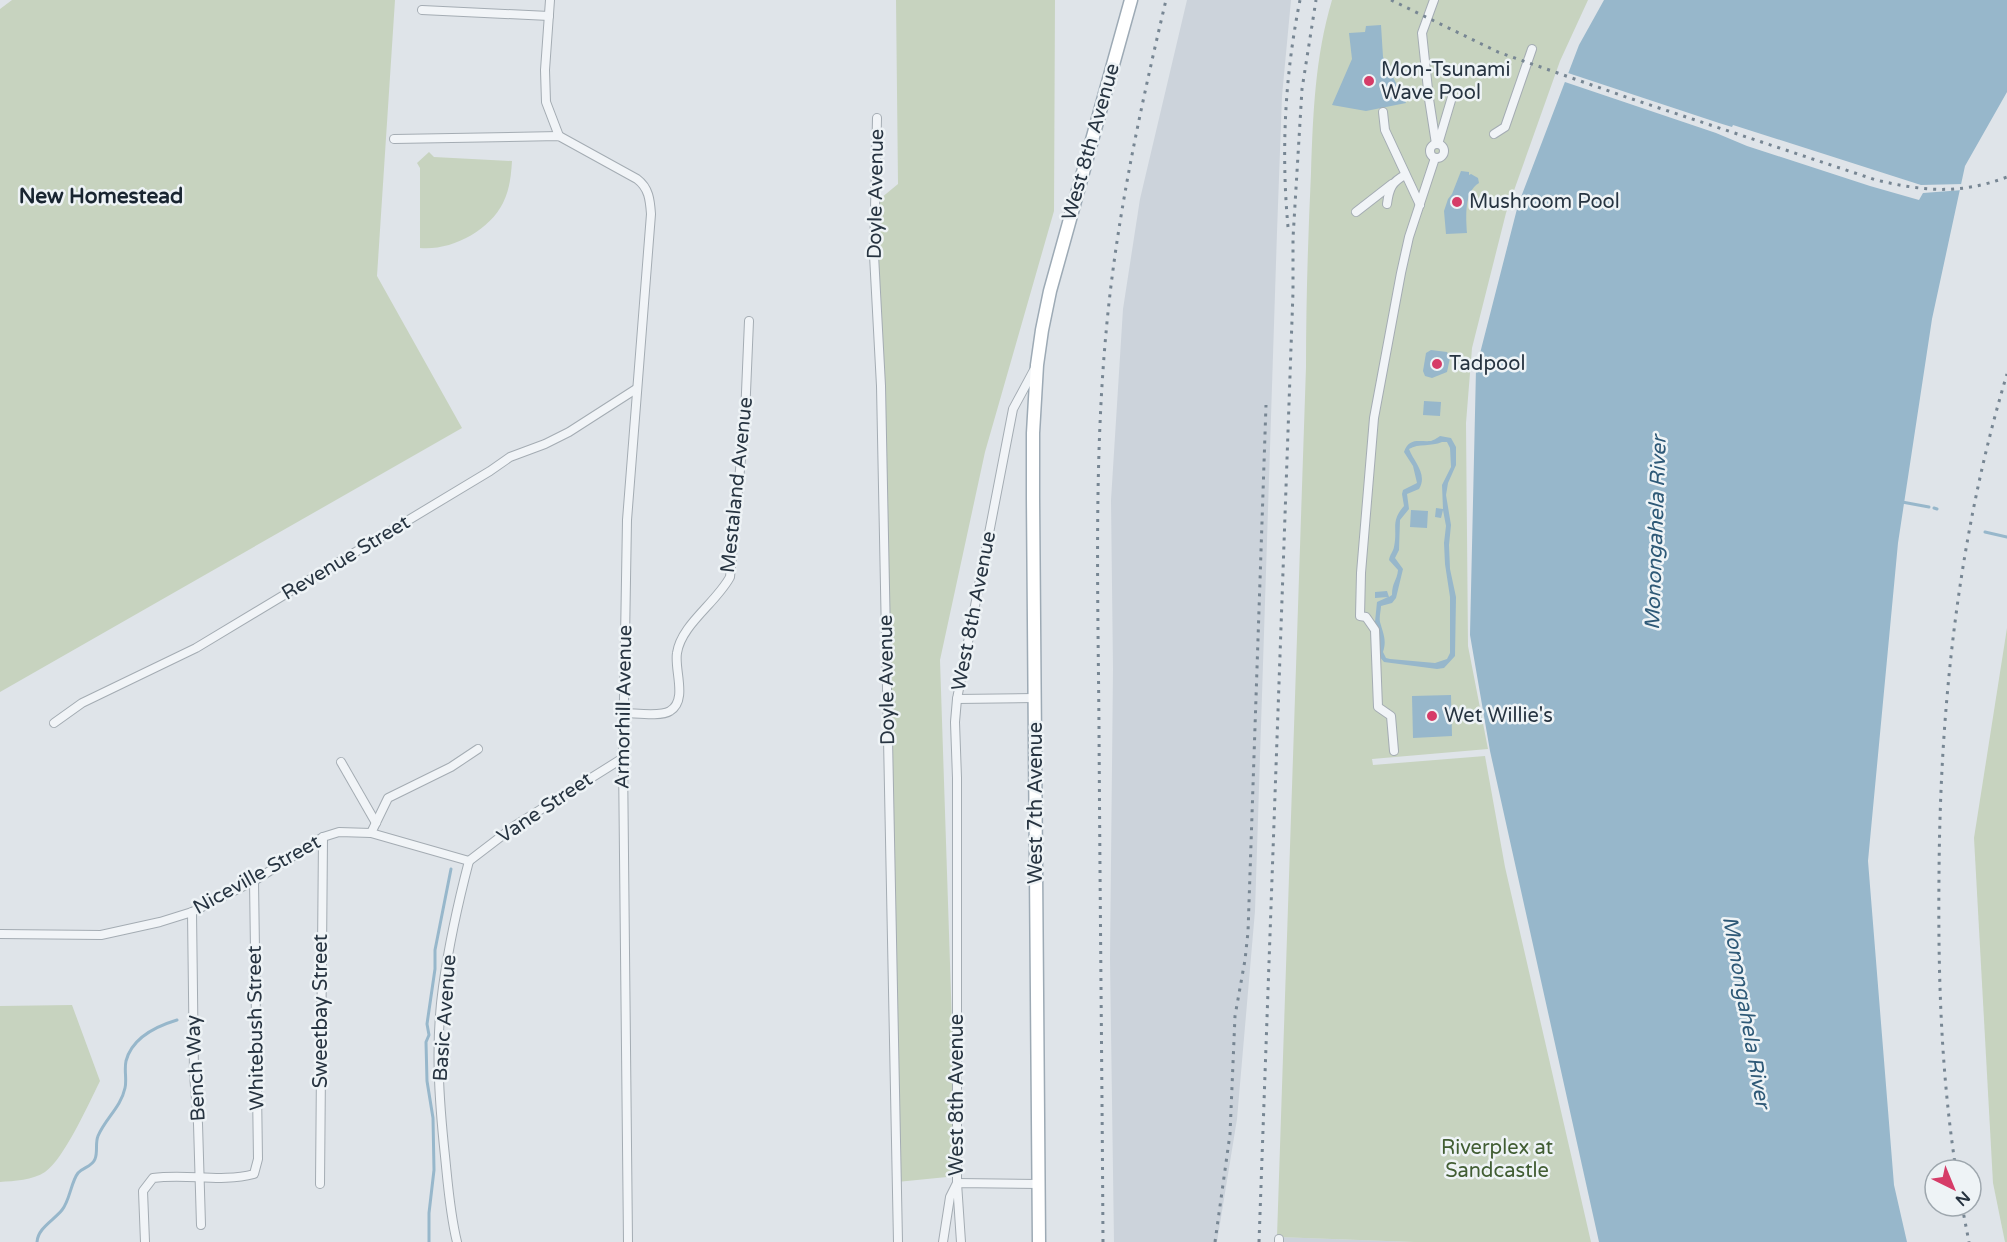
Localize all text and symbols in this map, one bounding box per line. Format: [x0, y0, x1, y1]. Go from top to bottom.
place label: Mon-Tsunami Wave Pool [1381, 58, 1510, 105]
street label: West 8th Avenue [1057, 61, 1125, 223]
marker: Mon-Tsunami Wave Pool [1362, 74, 1376, 88]
street label: Doyle Avenue [863, 129, 889, 259]
district label: New Homestead [19, 184, 183, 209]
place label: Mushroom Pool [1469, 190, 1620, 214]
marker: Mushroom Pool [1450, 195, 1464, 209]
place label: Tadpool [1449, 352, 1525, 376]
marker: Tadpool [1430, 357, 1444, 371]
street label: Mestaland Avenue [716, 396, 758, 574]
water label: Monongahela River [1640, 432, 1672, 631]
street label: Revenue Street [278, 510, 415, 606]
street label: West 8th Avenue [947, 529, 1001, 693]
street label: Doyle Avenue [874, 615, 900, 745]
street label: Armorhill Avenue [611, 625, 637, 789]
place label: Wet Willie's [1444, 704, 1553, 728]
marker: Wet Willie's [1425, 709, 1439, 723]
street label: West 7th Avenue [1024, 722, 1048, 884]
street label: Vane Street [493, 767, 598, 849]
street label: Niceville Street [189, 830, 325, 920]
water label: Monongahela River [1717, 914, 1776, 1113]
street label: Sweetbay Street [309, 933, 333, 1088]
street label: Whitebush Street [243, 945, 269, 1111]
street label: Basic Avenue [429, 954, 461, 1082]
street label: Bench Way [181, 1014, 211, 1122]
street label: West 8th Avenue [945, 1014, 969, 1176]
park label: Riverplex at Sandcastle [1441, 1136, 1553, 1183]
north arrow [1923, 1158, 1983, 1218]
text: N [1951, 1187, 1974, 1210]

